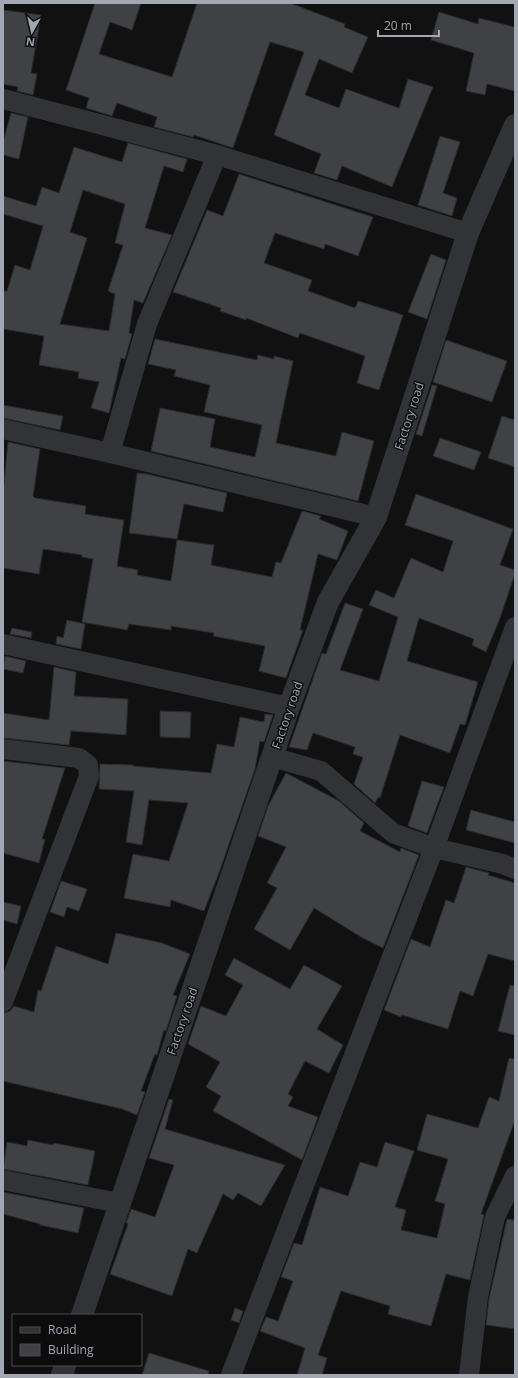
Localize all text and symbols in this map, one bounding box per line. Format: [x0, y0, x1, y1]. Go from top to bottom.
north arrow [12, 12, 52, 52]
scale bar [378, 12, 439, 38]
text: 20 m [384, 17, 412, 34]
text: N [25, 34, 36, 50]
street label: Factory road [390, 380, 428, 452]
street label: Factory road [268, 679, 306, 751]
street label: Factory road [163, 985, 201, 1057]
legend [12, 1314, 142, 1366]
text: Road [48, 1321, 77, 1338]
text: Building [48, 1341, 94, 1358]

